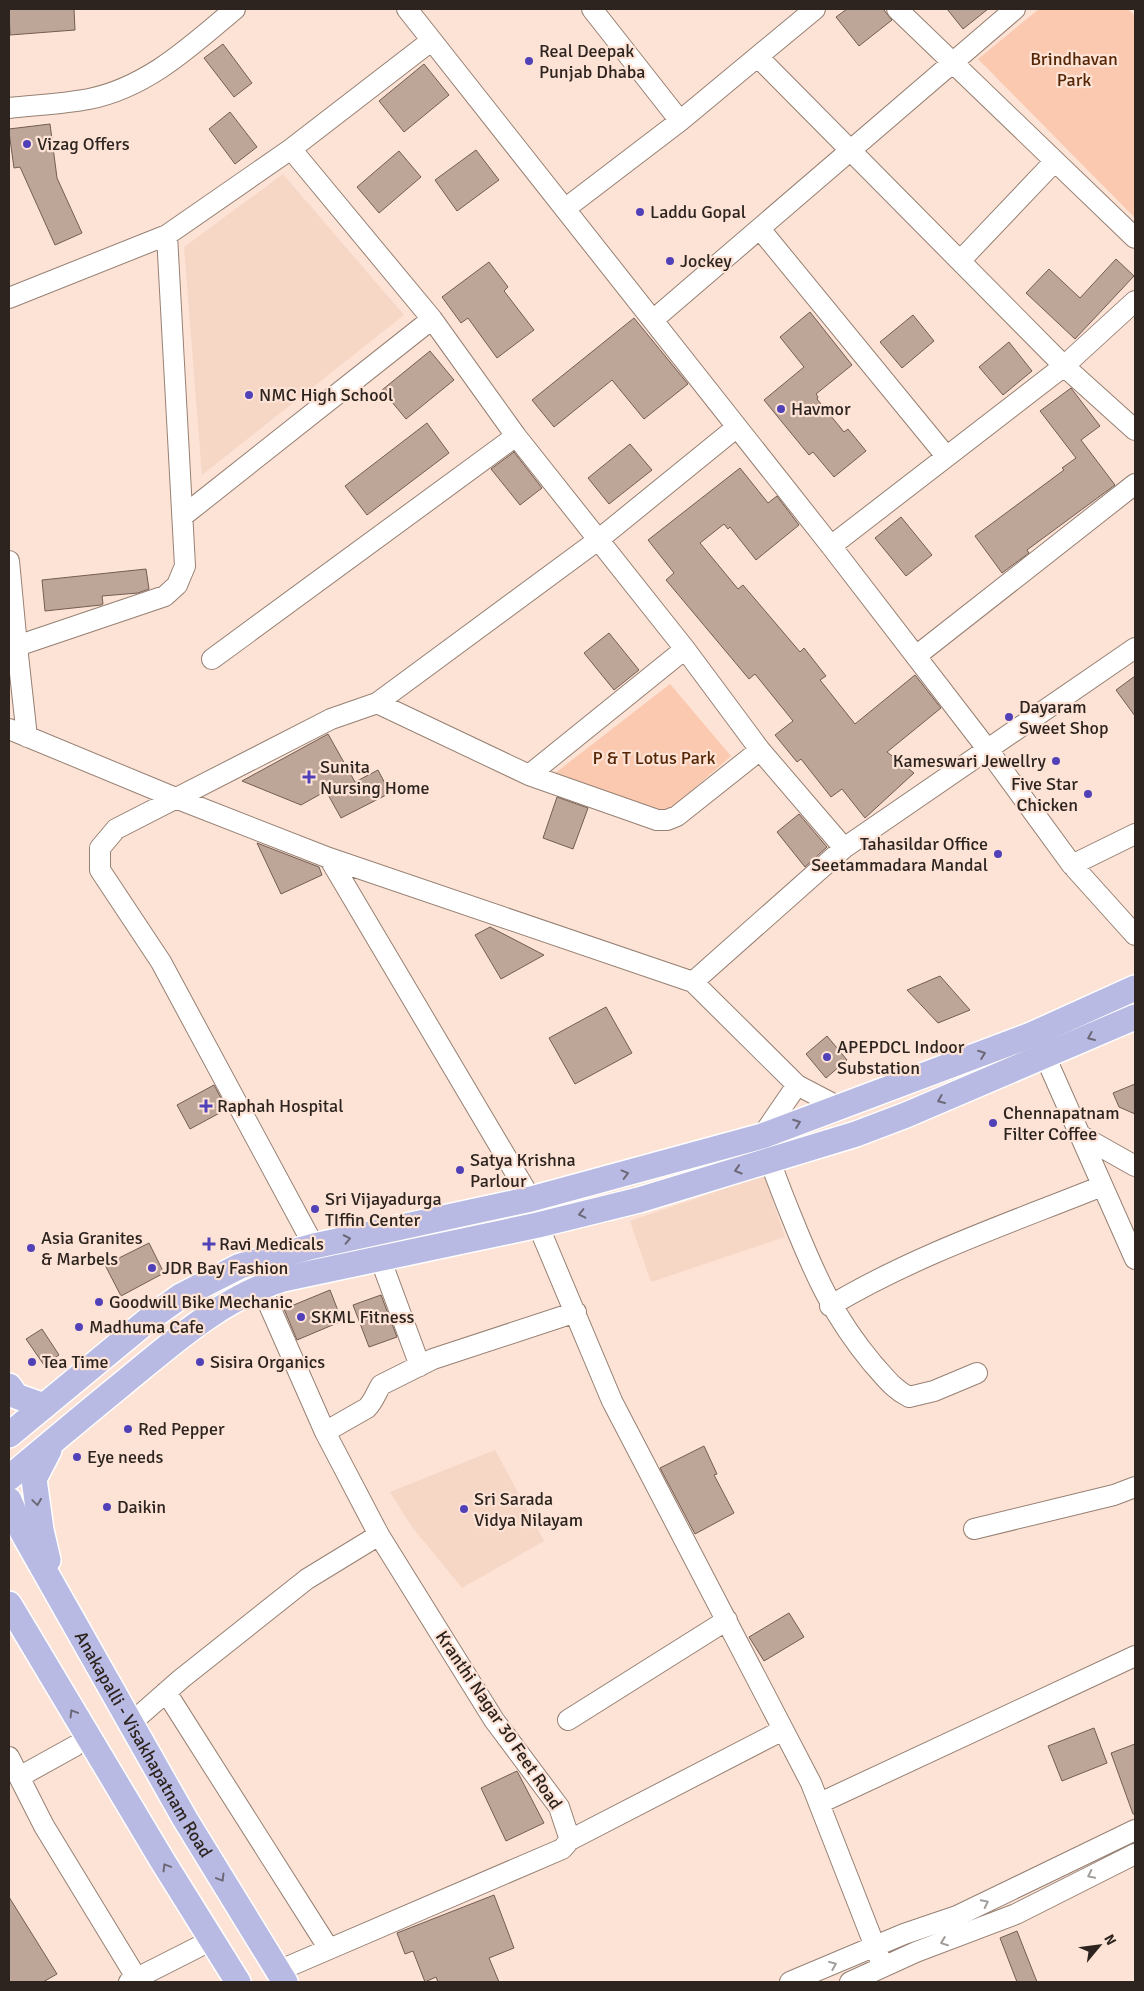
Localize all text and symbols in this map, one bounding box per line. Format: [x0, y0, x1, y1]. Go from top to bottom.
place label: Real Deepak Punjab Dhaba [539, 40, 645, 83]
park label: Brindhavan Park [1030, 48, 1118, 91]
marker: Real Deepak Punjab Dhaba [523, 55, 535, 67]
place label: Vizag Offers [37, 133, 130, 155]
marker: Vizag Offers [21, 138, 33, 150]
place label: Laddu Gopal [650, 201, 746, 223]
marker: Laddu Gopal [634, 206, 646, 218]
place label: Jockey [680, 250, 732, 272]
marker: Jockey [664, 255, 676, 267]
place label: NMC High School [259, 384, 393, 406]
marker: NMC High School [243, 389, 255, 401]
place label: Havmor [791, 398, 851, 420]
marker: Havmor [775, 403, 787, 415]
place label: Dayaram Sweet Shop [1019, 696, 1108, 739]
marker: Dayaram Sweet Shop [1003, 711, 1015, 723]
park label: P & T Lotus Park [593, 747, 715, 769]
place label: Kameswari Jewellry [893, 750, 1047, 772]
marker: Kameswari Jewellry [1050, 755, 1062, 767]
place label: Sunita Nursing Home [320, 756, 430, 799]
marker: Sunita Nursing Home [302, 770, 316, 784]
place label: Five Star Chicken [1011, 773, 1078, 816]
marker: Five Star Chicken [1082, 788, 1094, 800]
place label: Tahasildar Office Seetammadara Mandal [811, 833, 988, 876]
marker: Tahasildar Office Seetammadara Mandal [992, 848, 1004, 860]
one-way arrow [1087, 1030, 1096, 1041]
place label: APEPDCL Indoor Substation [837, 1036, 965, 1079]
one-way arrow [977, 1049, 986, 1060]
marker: APEPDCL Indoor Substation [821, 1051, 833, 1063]
one-way arrow [937, 1094, 946, 1105]
place label: Raphah Hospital [217, 1095, 343, 1117]
marker: Raphah Hospital [199, 1099, 213, 1113]
place label: Chennapatnam Filter Coffee [1003, 1102, 1120, 1145]
marker: Chennapatnam Filter Coffee [987, 1117, 999, 1129]
one-way arrow [793, 1119, 801, 1129]
place label: Satya Krishna Parlour [470, 1149, 576, 1192]
marker: Satya Krishna Parlour [454, 1164, 466, 1176]
one-way arrow [734, 1165, 743, 1175]
one-way arrow [620, 1169, 628, 1179]
place label: Sri Vijayadurga TIffin Center [325, 1188, 442, 1231]
marker: Sri Vijayadurga TIffin Center [309, 1203, 321, 1215]
one-way arrow [577, 1208, 586, 1219]
place label: Asia Granites & Marbels [41, 1227, 143, 1270]
place label: Ravi Medicals [219, 1233, 324, 1255]
one-way arrow [343, 1234, 352, 1244]
marker: Ravi Medicals [203, 1238, 215, 1250]
marker: Asia Granites & Marbels [25, 1242, 37, 1254]
place label: JDR Bay Fashion [162, 1257, 288, 1279]
marker: JDR Bay Fashion [146, 1262, 158, 1274]
place label: Goodwill Bike Mechanic [109, 1291, 293, 1313]
marker: Goodwill Bike Mechanic [93, 1296, 105, 1308]
place label: SKML Fitness [311, 1306, 415, 1328]
marker: SKML Fitness [295, 1311, 307, 1323]
place label: Madhuma Cafe [89, 1316, 204, 1338]
marker: Madhuma Cafe [73, 1321, 85, 1333]
place label: Tea Time [42, 1351, 109, 1373]
place label: Sisira Organics [210, 1351, 325, 1373]
marker: Tea Time [26, 1356, 38, 1368]
marker: Sisira Organics [194, 1356, 206, 1368]
place label: Red Pepper [138, 1418, 225, 1440]
marker: Red Pepper [122, 1423, 134, 1435]
place label: Eye needs [87, 1446, 163, 1468]
marker: Eye needs [71, 1451, 83, 1463]
place label: Sri Sarada Vidya Nilayam [474, 1488, 583, 1531]
place label: Daikin [117, 1496, 166, 1518]
one-way arrow [32, 1498, 42, 1507]
marker: Daikin [101, 1501, 113, 1513]
marker: Sri Sarada Vidya Nilayam [458, 1503, 470, 1515]
street label: Anakapalli - Visakhapatnam Road [70, 1627, 217, 1861]
street label: Kranthi Nagar 30 Feet Road [431, 1627, 567, 1813]
one-way arrow [70, 1709, 80, 1718]
one-way arrow [162, 1864, 172, 1873]
one-way arrow [1087, 1869, 1096, 1879]
one-way arrow [215, 1873, 225, 1882]
one-way arrow [979, 1899, 988, 1909]
north arrow [1074, 1921, 1124, 1971]
text: N [1100, 1932, 1120, 1948]
one-way arrow [940, 1936, 948, 1946]
one-way arrow [828, 1961, 836, 1971]

